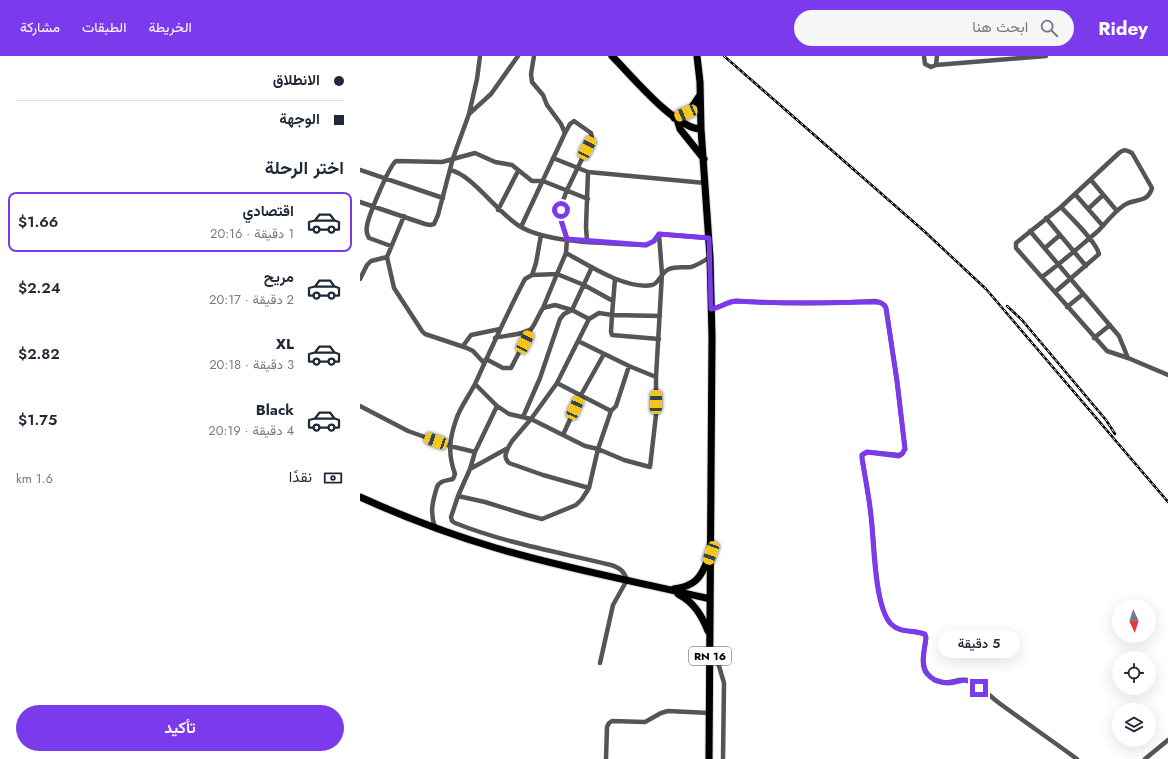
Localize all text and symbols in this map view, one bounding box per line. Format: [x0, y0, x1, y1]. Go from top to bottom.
search box [794, 10, 1074, 46]
text: Ridey [1098, 15, 1148, 42]
text: ابحث هنا [972, 16, 1028, 38]
text: مشاركة [20, 17, 60, 37]
text: الطبقات [82, 17, 126, 37]
text: الخريطة [148, 17, 192, 37]
icon: search [1038, 17, 1060, 39]
text: الانطلاق [273, 69, 320, 91]
car [673, 103, 699, 123]
text: الوجهة [279, 108, 320, 130]
car [576, 135, 598, 161]
text: اختر الرحلة [265, 155, 344, 181]
text: اقتصادي [242, 200, 294, 222]
route start [552, 201, 570, 219]
icon: car [306, 204, 342, 240]
text: $1.66 [18, 211, 58, 233]
text: 1 دقيقة · 20:16 [210, 224, 294, 243]
text: مريح [264, 266, 294, 288]
icon: car [306, 270, 342, 306]
text: $2.24 [18, 277, 61, 299]
text: 2 دقيقة · 20:17 [209, 290, 294, 309]
car [514, 329, 536, 355]
text: XL [276, 333, 294, 355]
icon: car [306, 336, 342, 372]
text: $2.82 [18, 343, 60, 365]
text: 3 دقيقة · 20:18 [209, 355, 294, 374]
car [650, 390, 662, 414]
car [565, 395, 585, 421]
text: Black [256, 399, 294, 421]
icon: car [306, 402, 342, 438]
text: $1.75 [18, 409, 57, 431]
text: 4 دقيقة · 20:19 [208, 421, 294, 440]
car [423, 431, 449, 451]
text: نقدًا [289, 466, 312, 488]
icon: cash [322, 467, 344, 489]
text: 1.6 km [16, 469, 53, 488]
car [701, 540, 721, 566]
north arrow [1112, 599, 1156, 643]
map controls [1112, 599, 1156, 747]
callout: 5 دقيقة [938, 630, 1020, 658]
text: 5 دقيقة [958, 634, 1000, 653]
road number: RN 16 [689, 647, 731, 665]
button: locate [1112, 651, 1156, 695]
route end [970, 679, 988, 697]
button: layers [1112, 703, 1156, 747]
button: تأكيد [16, 705, 344, 751]

